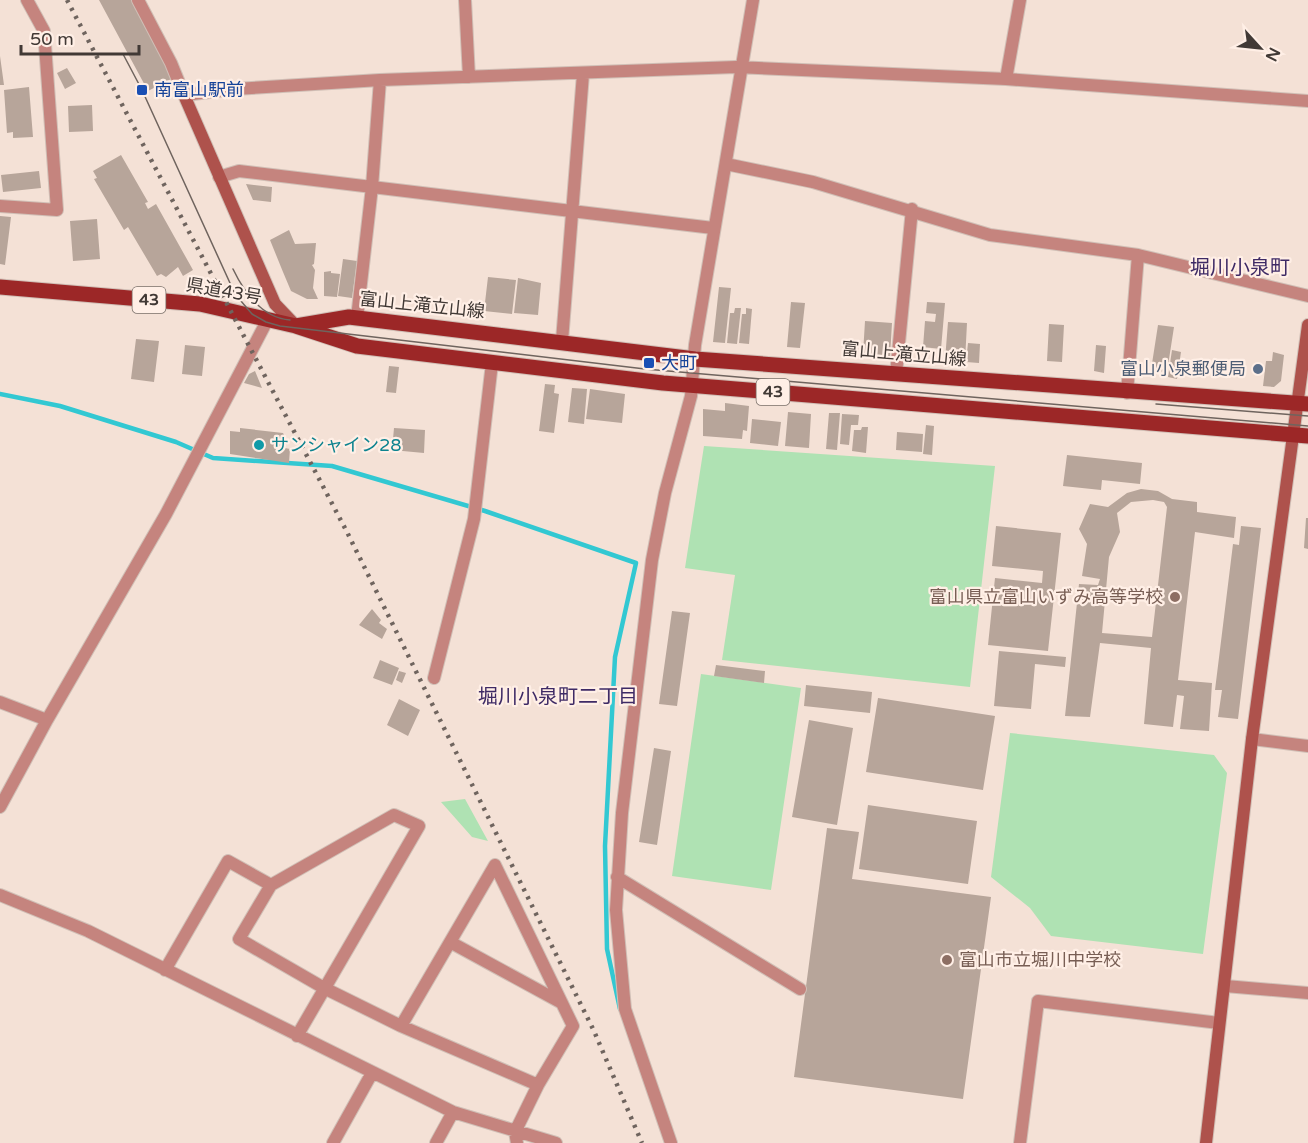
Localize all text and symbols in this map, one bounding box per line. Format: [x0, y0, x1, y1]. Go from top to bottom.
scale bar [21, 18, 140, 56]
north arrow [1230, 18, 1290, 78]
text: 50 m [30, 28, 74, 50]
text: N [1261, 44, 1284, 65]
place label: 南富山駅前 [154, 79, 244, 101]
marker: 南富山駅前 [135, 83, 149, 97]
district label: 堀川小泉町 [1190, 256, 1290, 280]
street label: 県道43号 [184, 274, 264, 308]
road number: 43 [132, 287, 166, 313]
street label: 富山上滝立山線 [358, 287, 486, 323]
street label: 富山上滝立山線 [840, 338, 968, 370]
place label: 大町 [661, 352, 697, 374]
marker: 大町 [642, 356, 656, 370]
place label: 富山小泉郵便局 [1120, 358, 1246, 380]
marker: 富山小泉郵便局 [1251, 362, 1265, 376]
road number: 43 [756, 379, 790, 405]
place label: サンシャイン28 [271, 434, 402, 456]
marker: サンシャイン28 [252, 438, 266, 452]
place label: 富山県立富山いずみ高等学校 [929, 586, 1163, 608]
marker: 富山県立富山いずみ高等学校 [1168, 590, 1182, 604]
district label: 堀川小泉町二丁目 [478, 685, 638, 709]
place label: 富山市立堀川中学校 [959, 949, 1121, 971]
marker: 富山市立堀川中学校 [940, 953, 954, 967]

